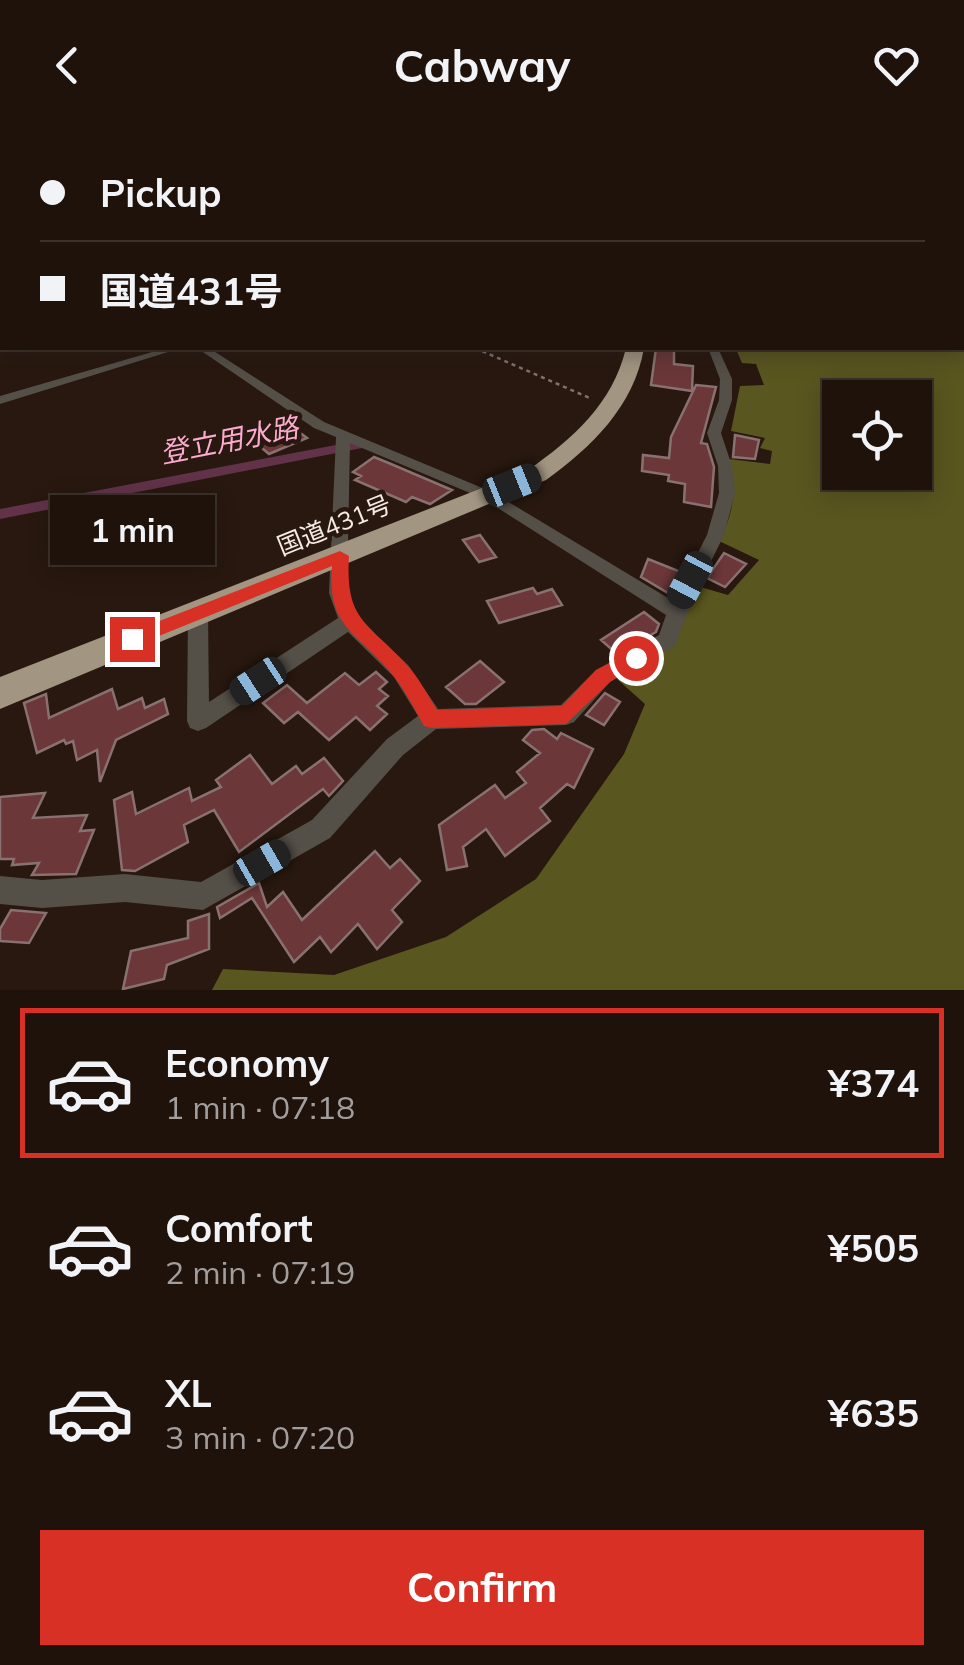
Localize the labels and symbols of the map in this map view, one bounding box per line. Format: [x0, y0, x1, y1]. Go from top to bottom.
water label: 登立用水路 [157, 409, 303, 470]
car [479, 460, 545, 510]
street label: 国道431号 [272, 488, 395, 561]
callout: 1 min [49, 494, 214, 564]
car [663, 546, 717, 614]
route end [110, 617, 155, 662]
route start [614, 636, 659, 681]
car [225, 652, 291, 710]
car [229, 835, 295, 891]

